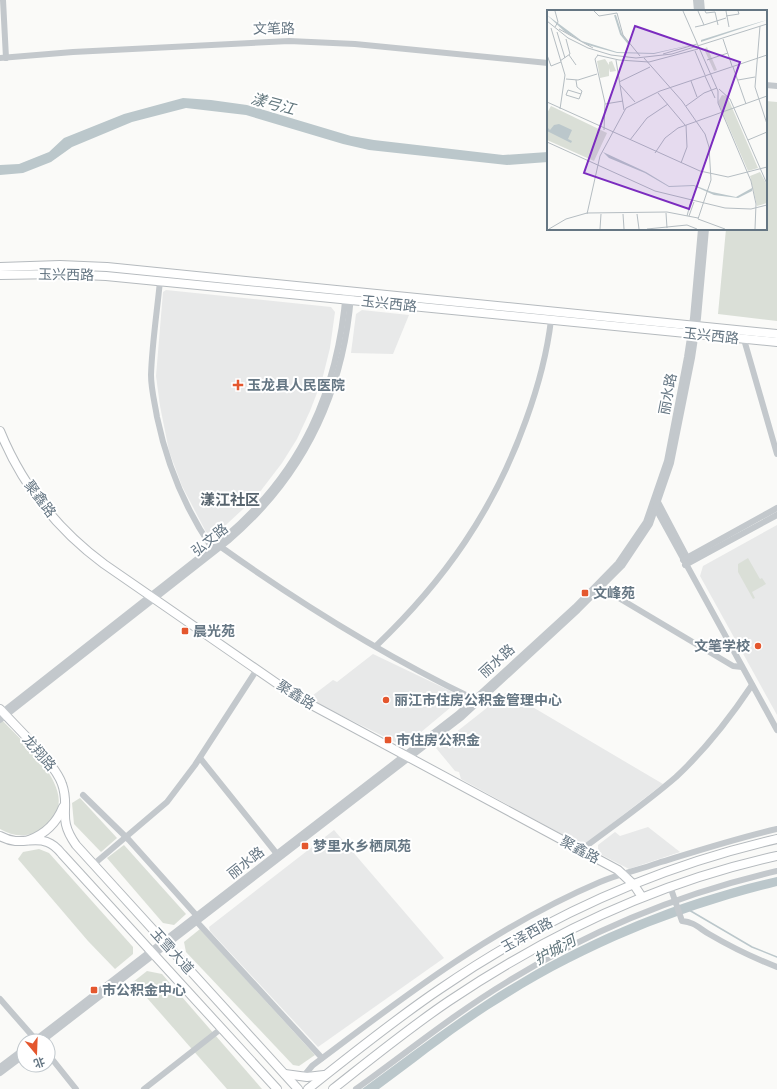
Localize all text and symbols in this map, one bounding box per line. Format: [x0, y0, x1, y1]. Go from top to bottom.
inset map [547, 10, 767, 230]
street label: 文笔路 [253, 19, 295, 39]
water label: 漾弓江 [249, 89, 299, 120]
street label: 玉兴西路 [38, 265, 94, 285]
street label: 玉兴西路 [360, 292, 418, 316]
street label: 玉兴西路 [682, 324, 740, 348]
street label: 丽水路 [655, 372, 681, 416]
place label: 玉龙县人民医院 [247, 376, 345, 395]
marker: 玉龙县人民医院 [232, 379, 244, 391]
street label: 聚鑫路 [20, 477, 60, 521]
district label: 漾江社区 [200, 490, 260, 510]
street label: 弘文路 [188, 519, 232, 561]
place label: 文峰苑 [593, 584, 635, 603]
marker: 文峰苑 [580, 588, 590, 598]
place label: 晨光苑 [193, 622, 235, 641]
marker: 晨光苑 [180, 626, 190, 636]
place label: 文笔学校 [694, 637, 750, 656]
street label: 丽水路 [475, 640, 519, 682]
marker: 文笔学校 [753, 641, 763, 651]
street label: 聚鑫路 [273, 676, 319, 714]
place label: 丽江市住房公积金管理中心 [394, 691, 562, 710]
marker: 丽江市住房公积金管理中心 [381, 695, 391, 705]
street label: 龙翔路 [18, 731, 60, 775]
place label: 市住房公积金 [396, 731, 480, 750]
marker: 市住房公积金 [383, 735, 393, 745]
street label: 聚鑫路 [557, 832, 603, 868]
place label: 梦里水乡栖凤苑 [313, 837, 411, 856]
marker: 梦里水乡栖凤苑 [300, 841, 310, 851]
street label: 丽水路 [224, 843, 268, 883]
street label: 玉泽西路 [498, 913, 556, 957]
street label: 玉雪大道 [146, 924, 198, 978]
water label: 护城河 [530, 929, 582, 970]
place label: 市公积金中心 [102, 981, 186, 1000]
marker: 市公积金中心 [89, 985, 99, 995]
north arrow [16, 1033, 56, 1073]
text: 北 [31, 1053, 47, 1071]

